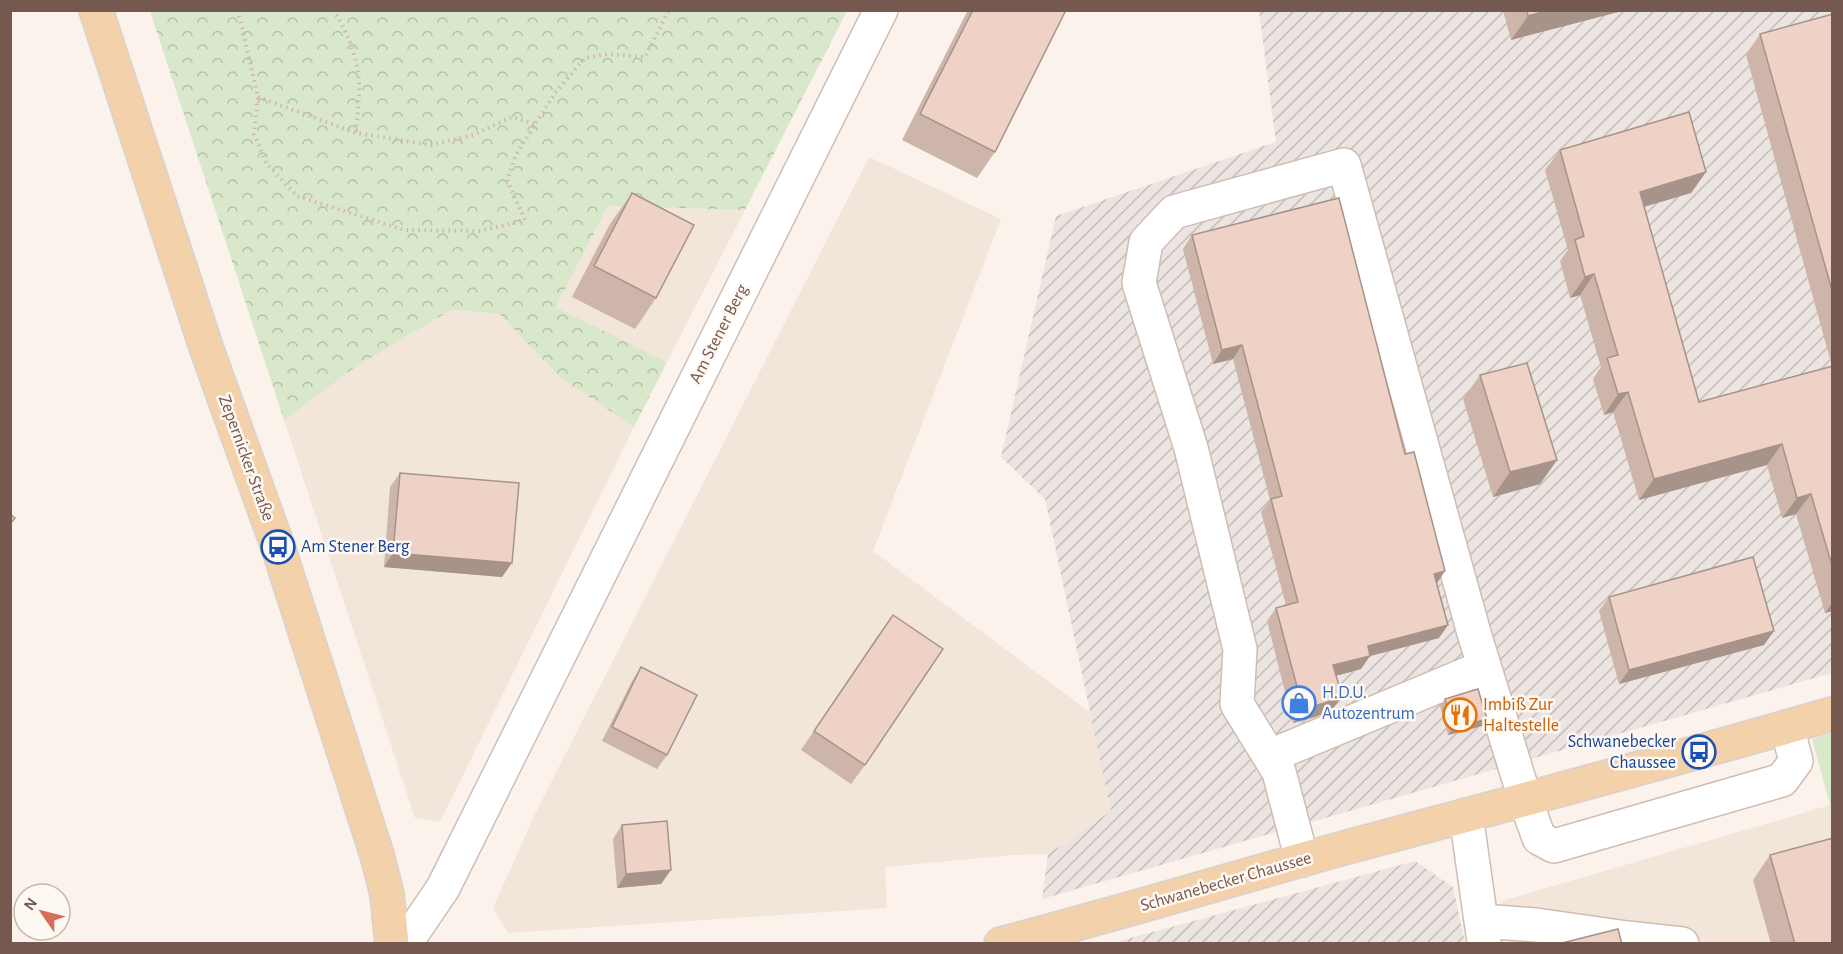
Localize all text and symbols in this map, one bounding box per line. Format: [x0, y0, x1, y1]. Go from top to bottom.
street label: Am Stener Berg [686, 281, 752, 386]
street label: Zepernicker Straße [215, 393, 277, 523]
bus stop icon: Am Stener Berg [260, 529, 296, 565]
place label: Am Stener Berg [301, 538, 410, 556]
place label: H.D.U. Autozentrum [1322, 684, 1415, 723]
shop icon: H.D.U. Autozentrum [1281, 685, 1317, 721]
place label: Imbiß Zur Haltestelle [1483, 696, 1559, 735]
restaurant icon: Imbiß Zur Haltestelle [1442, 697, 1478, 733]
place label: Schwanebecker Chaussee [1568, 733, 1676, 772]
bus stop icon: Schwanebecker Chaussee [1681, 734, 1717, 770]
street label: Schwanebecker Chaussee [1138, 849, 1314, 915]
north arrow [12, 882, 72, 942]
text: N [21, 895, 40, 913]

